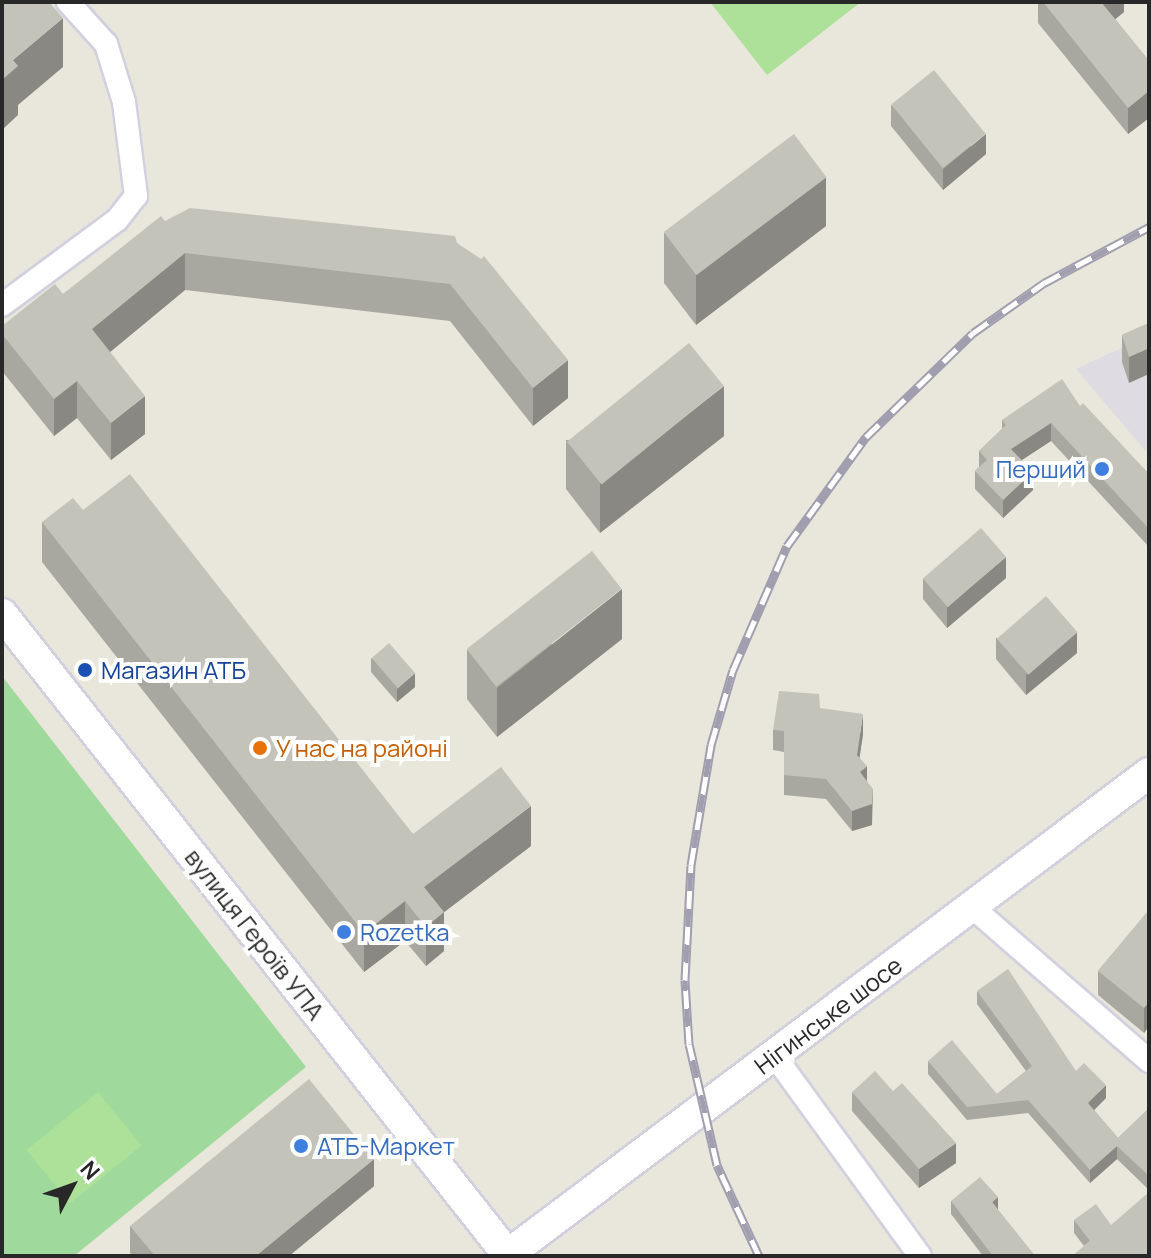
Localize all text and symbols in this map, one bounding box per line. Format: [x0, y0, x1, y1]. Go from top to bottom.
place label: Перший [996, 455, 1086, 483]
marker: Перший [1093, 460, 1111, 478]
place label: Магазин АТБ [101, 656, 246, 684]
marker: Магазин АТБ [76, 661, 94, 679]
place label: У нас на районі [276, 734, 449, 762]
marker: У нас на районі [251, 739, 269, 757]
street label: вулиця Героїв УПА [179, 843, 331, 1025]
place label: Rozetka [360, 918, 449, 946]
marker: Rozetka [335, 923, 353, 941]
street label: Нігинське шосе [749, 950, 907, 1080]
place label: АТБ-Маркет [317, 1132, 455, 1160]
marker: АТБ-Маркет [292, 1137, 310, 1155]
north arrow [32, 1146, 112, 1226]
text: N [74, 1154, 107, 1186]

